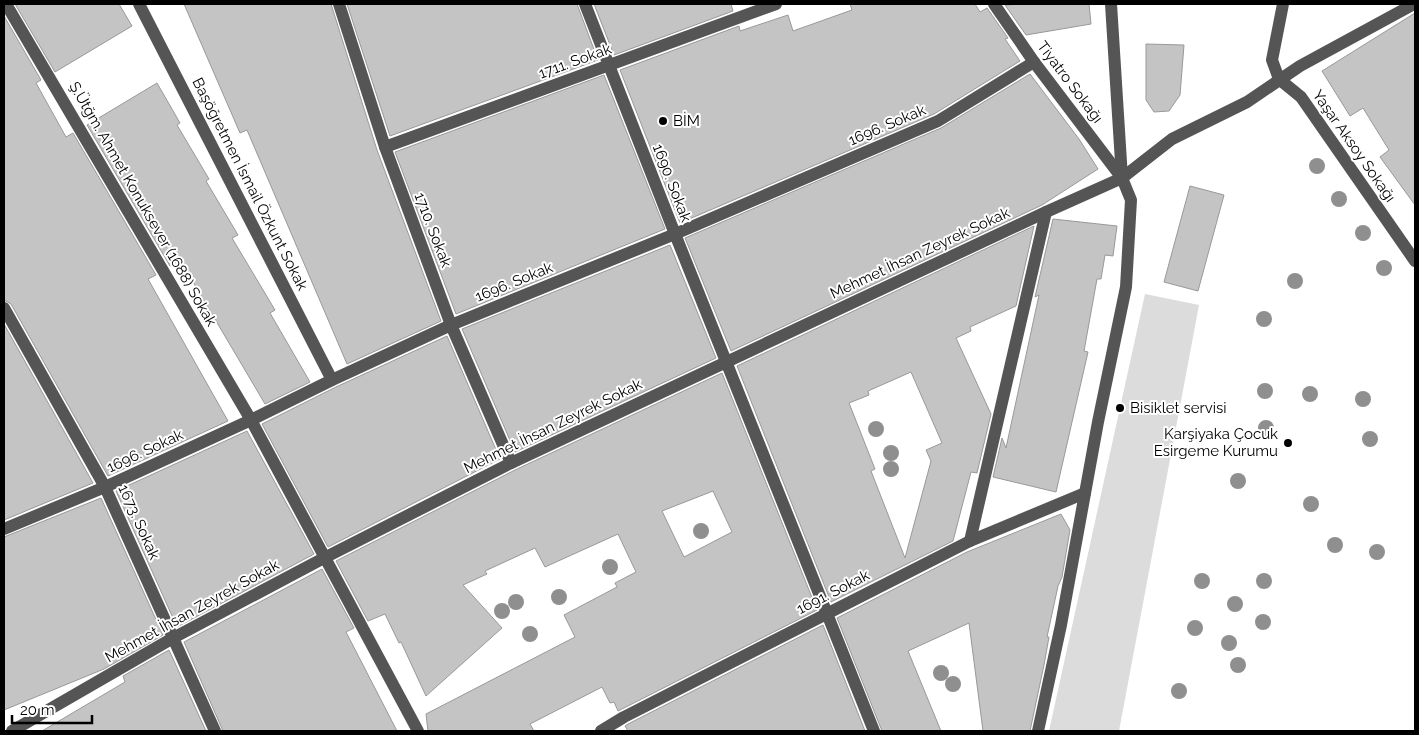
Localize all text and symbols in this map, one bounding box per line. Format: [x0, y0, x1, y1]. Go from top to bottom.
street label: Tiyatro Sokağı [1033, 37, 1107, 127]
street label: 1711. Sokak [536, 40, 614, 82]
street label: Başöğretmen İsmail Özkunt Sokak [188, 74, 313, 293]
street label: Ş.Ütğm. Ahmet Konuksever (1688) Sokak [65, 78, 222, 330]
street label: Yaşar Aksoy Sokağı [1309, 87, 1399, 205]
street label: 1696. Sokak [846, 101, 928, 149]
place label: BİM [673, 111, 700, 130]
marker: BİM [657, 115, 669, 127]
street label: 1690. Sokak [649, 141, 695, 225]
street label: 1710. Sokak [410, 190, 456, 270]
street label: Mehmet İhsan Zeyrek Sokak [827, 203, 1013, 303]
street label: 1696. Sokak [473, 258, 555, 306]
street label: Mehmet İhsan Zeyrek Sokak [461, 374, 645, 477]
place label: Bisiklet servisi [1130, 399, 1227, 417]
marker: Bisiklet servisi [1114, 402, 1126, 414]
street label: 1696. Sokak [104, 425, 186, 476]
place label: Karşiyaka Çocuk Esirgeme Kurumu [1154, 425, 1278, 460]
marker: Karşiyaka Çocuk Esirgeme Kurumu [1282, 437, 1294, 449]
street label: 1673. Sokak [114, 482, 164, 562]
street label: Mehmet İhsan Zeyrek Sokak [101, 555, 282, 666]
street label: 1691. Sokak [794, 566, 873, 618]
scale bar [12, 692, 92, 724]
text: 20 m [20, 701, 55, 719]

